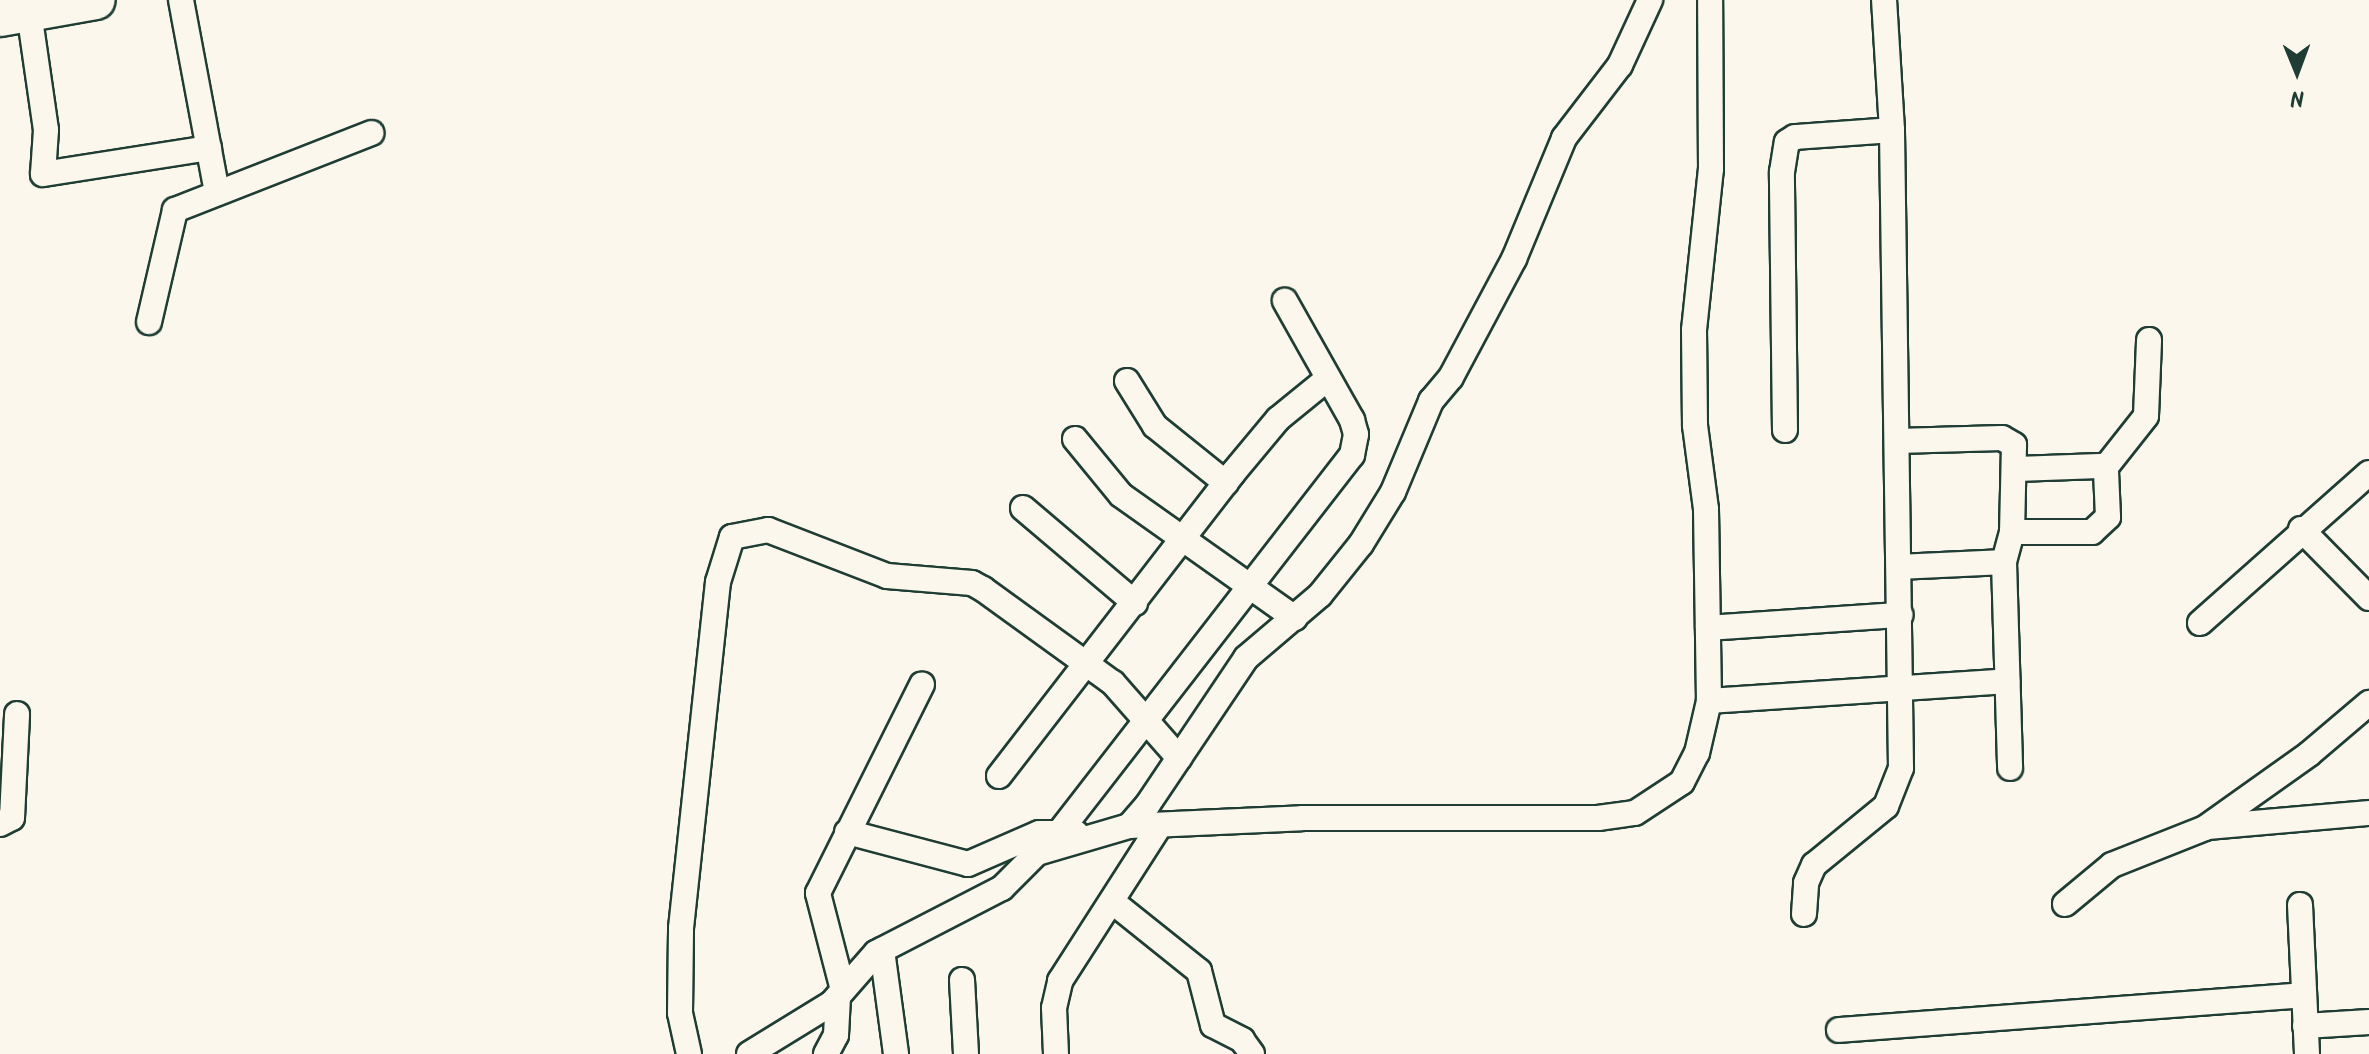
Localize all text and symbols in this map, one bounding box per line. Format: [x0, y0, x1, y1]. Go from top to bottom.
north arrow [2257, 32, 2337, 112]
text: N [2290, 79, 2305, 114]

